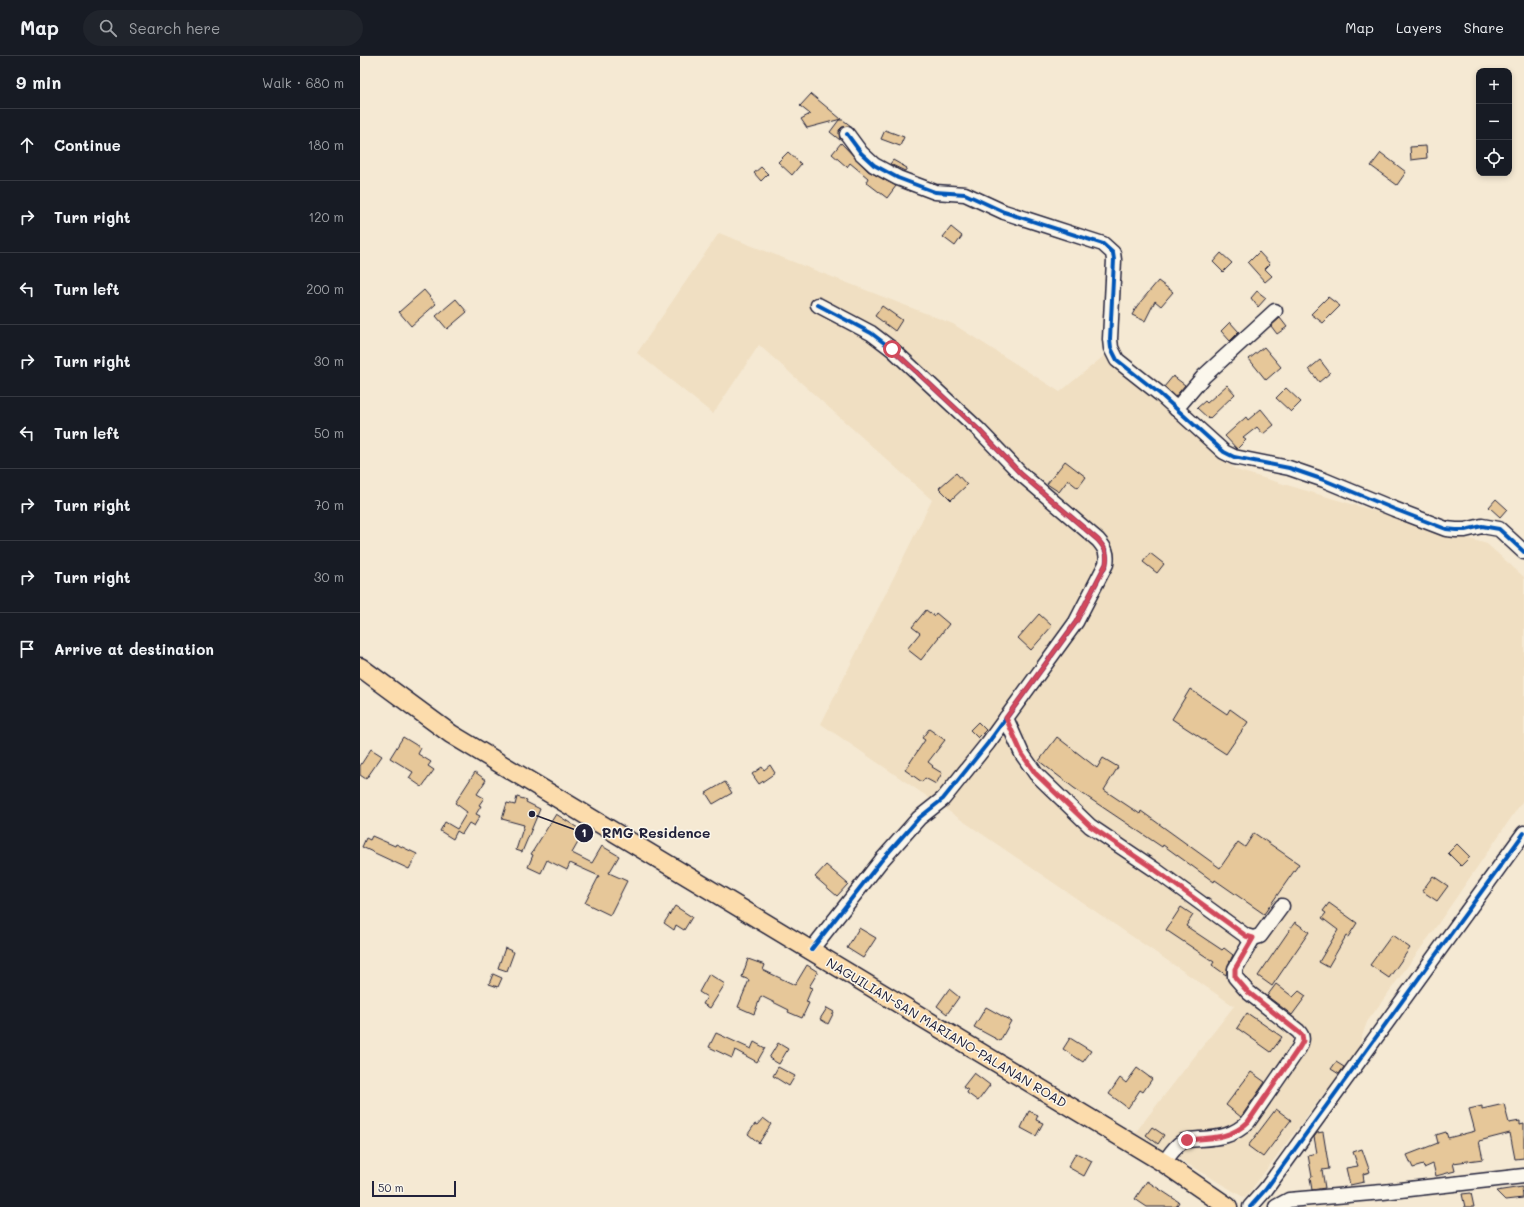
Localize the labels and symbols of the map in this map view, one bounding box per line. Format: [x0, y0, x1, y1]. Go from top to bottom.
route start [883, 340, 901, 358]
callout: RMG Residence [574, 820, 719, 846]
text: RMG Residence [602, 823, 710, 842]
text: 1 [581, 824, 587, 840]
street label: NAGUILIAN-SAN MARIANO-PALANAN ROAD [824, 953, 1070, 1111]
route end [1178, 1131, 1196, 1149]
scale bar [372, 1179, 456, 1198]

